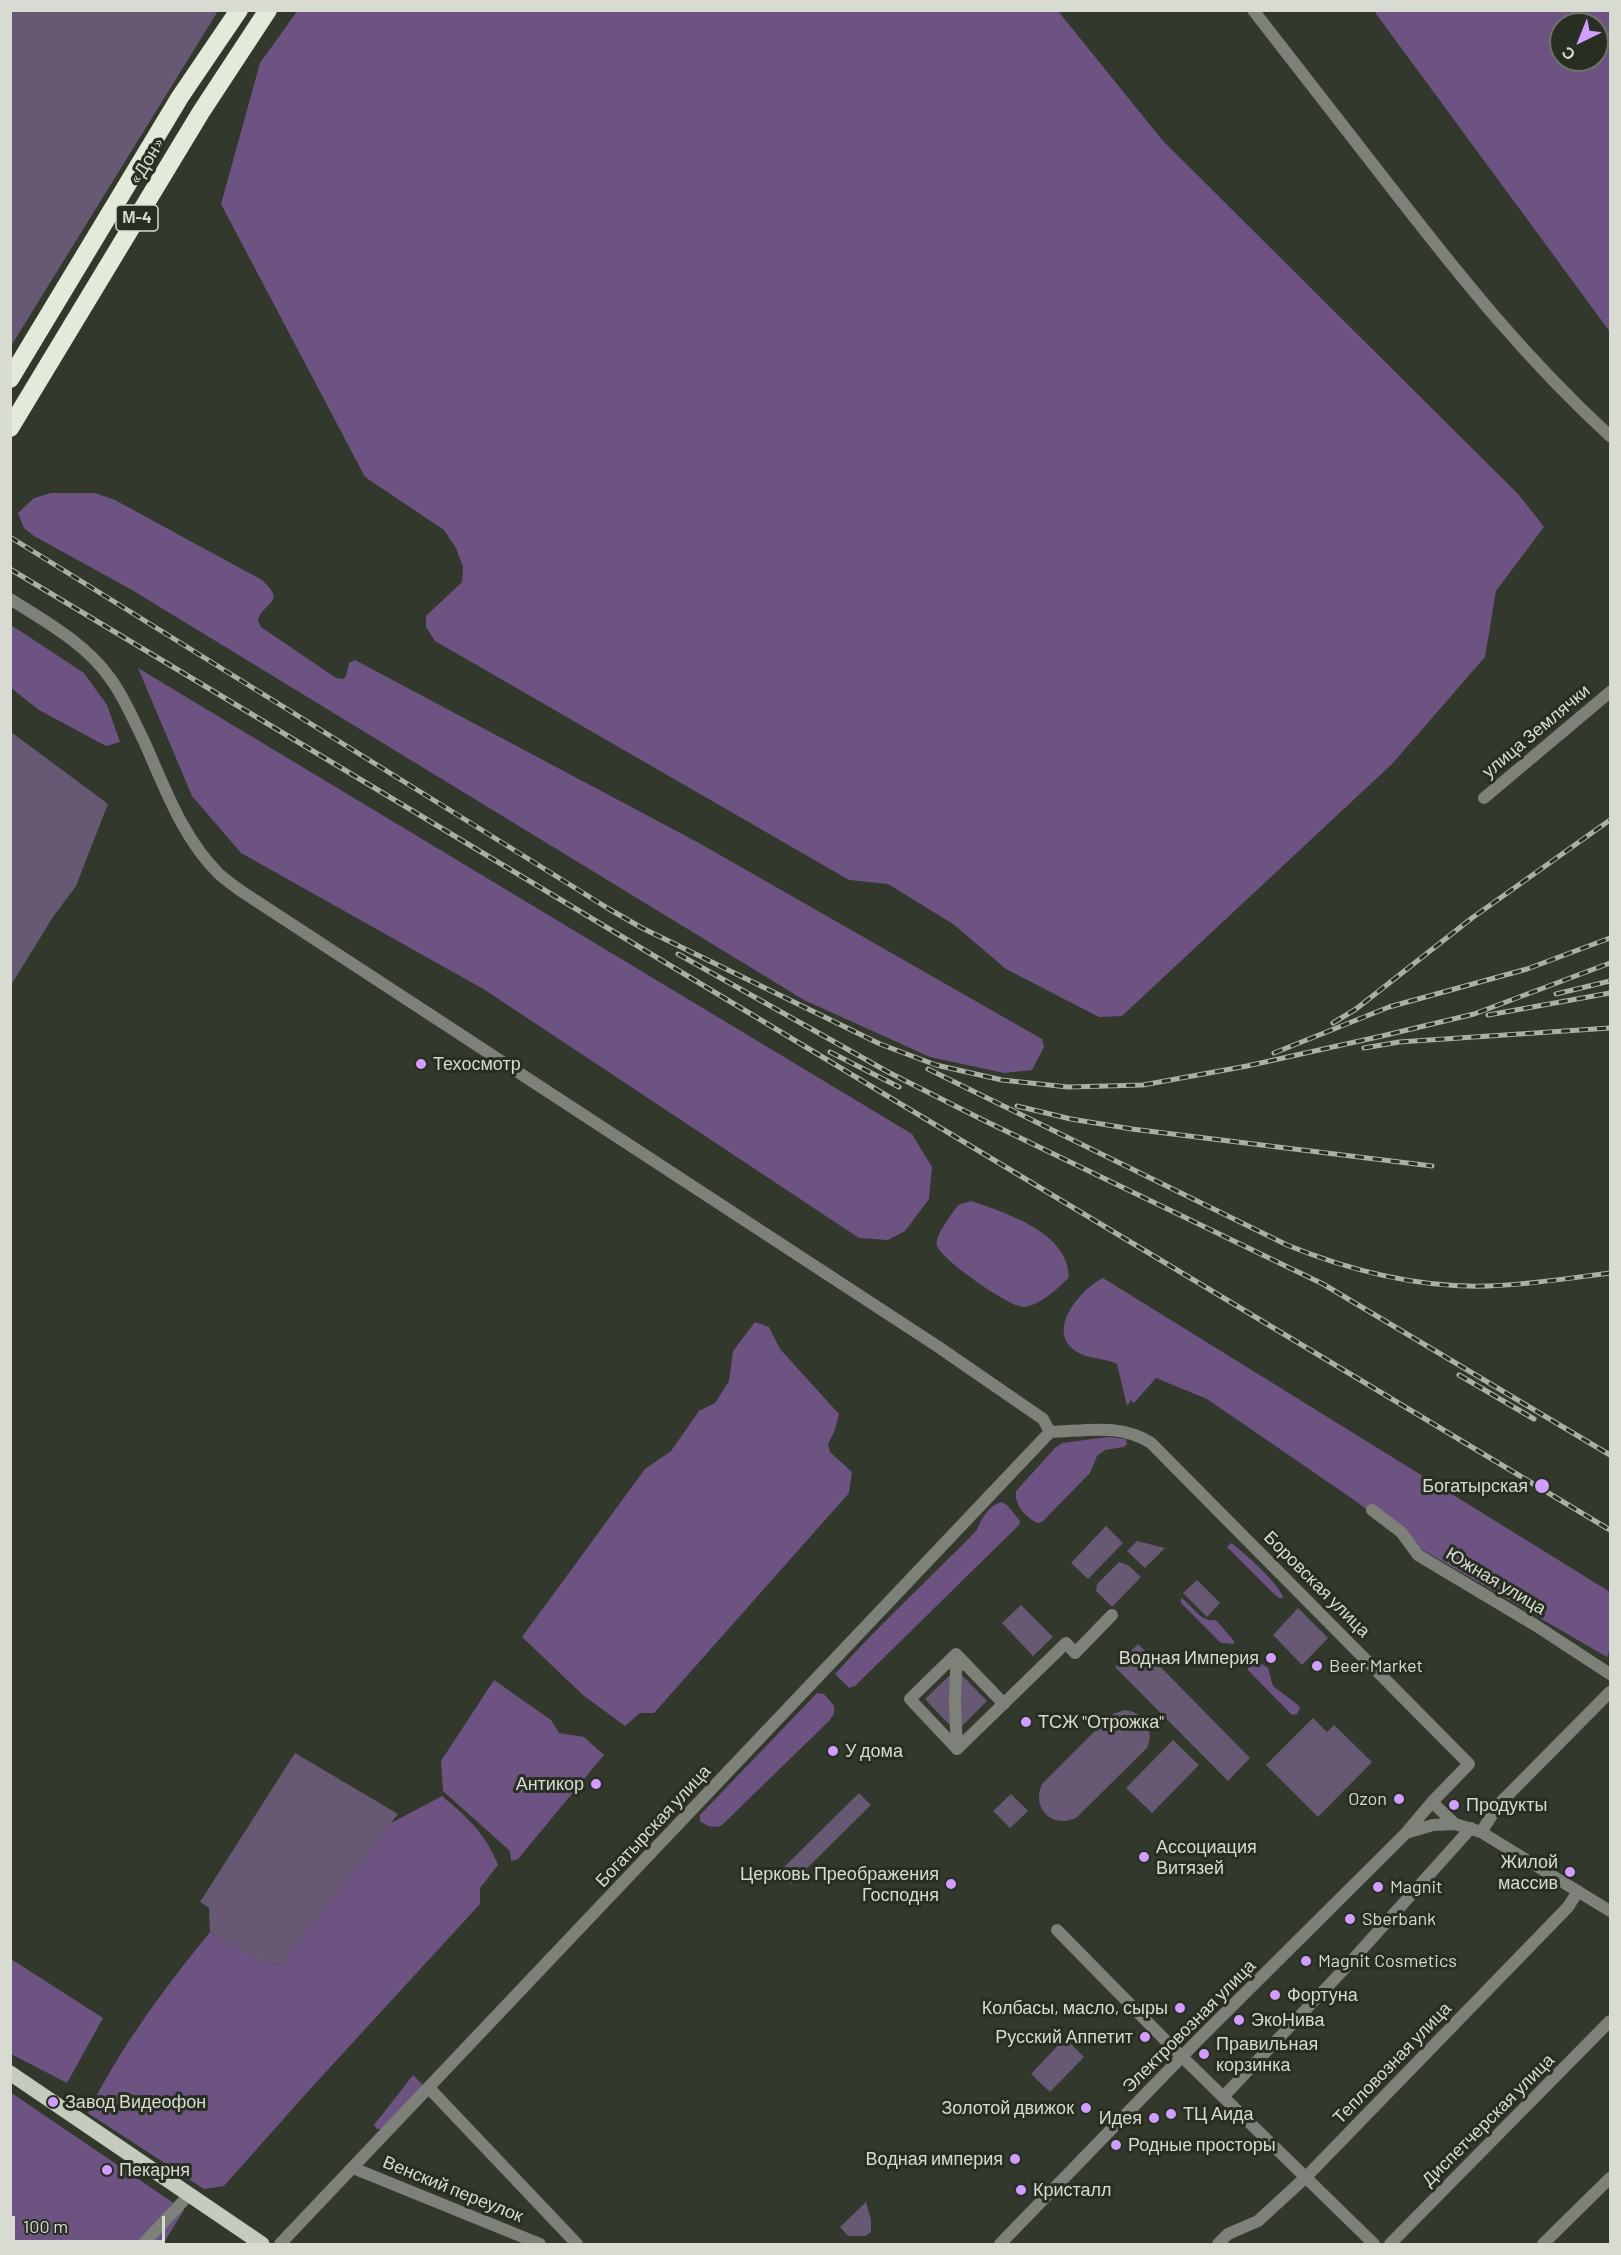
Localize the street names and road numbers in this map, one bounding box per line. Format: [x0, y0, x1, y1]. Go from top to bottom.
street label: «Дон» [124, 133, 170, 189]
road number: М-4 [116, 205, 158, 231]
street label: улица Землячки [1478, 680, 1594, 782]
street label: Боровская улица [1259, 1526, 1375, 1642]
street label: Южная улица [1442, 1543, 1550, 1619]
street label: Богатырская улица [591, 1761, 715, 1891]
street label: Электровозная улица [1118, 1955, 1260, 2097]
street label: Тепловозная улица [1328, 1998, 1456, 2128]
street label: Диспетчерская улица [1417, 2049, 1559, 2191]
street label: Венский переулок [380, 2151, 526, 2227]

